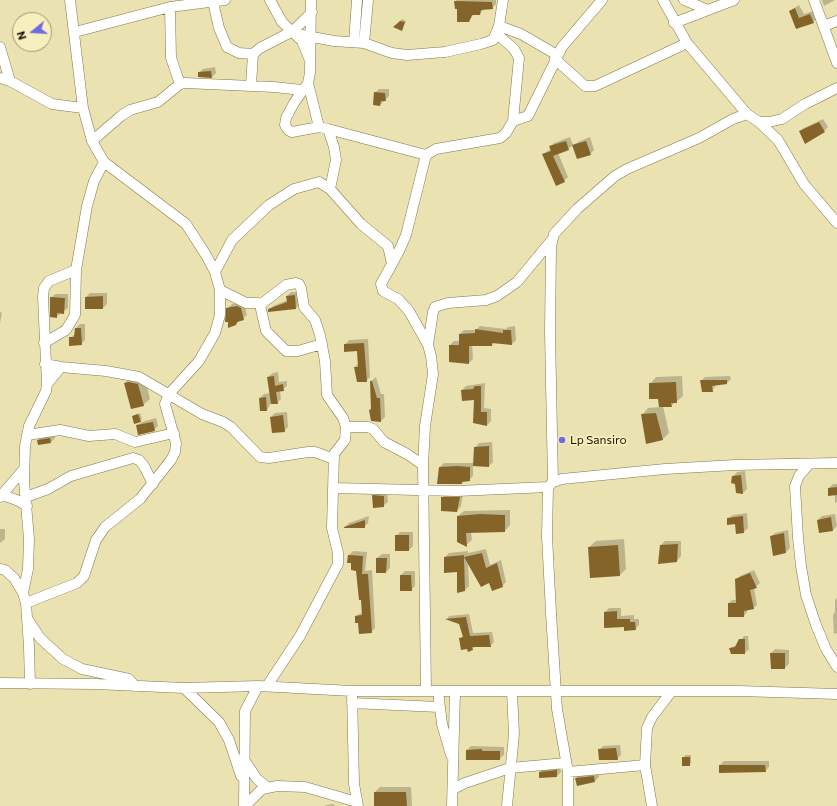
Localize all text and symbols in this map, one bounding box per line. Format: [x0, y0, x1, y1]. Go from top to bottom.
north arrow [12, 12, 52, 52]
text: N [14, 30, 29, 42]
place label: Lp Sansiro [570, 433, 627, 447]
marker: Lp Sansiro [557, 435, 567, 445]

